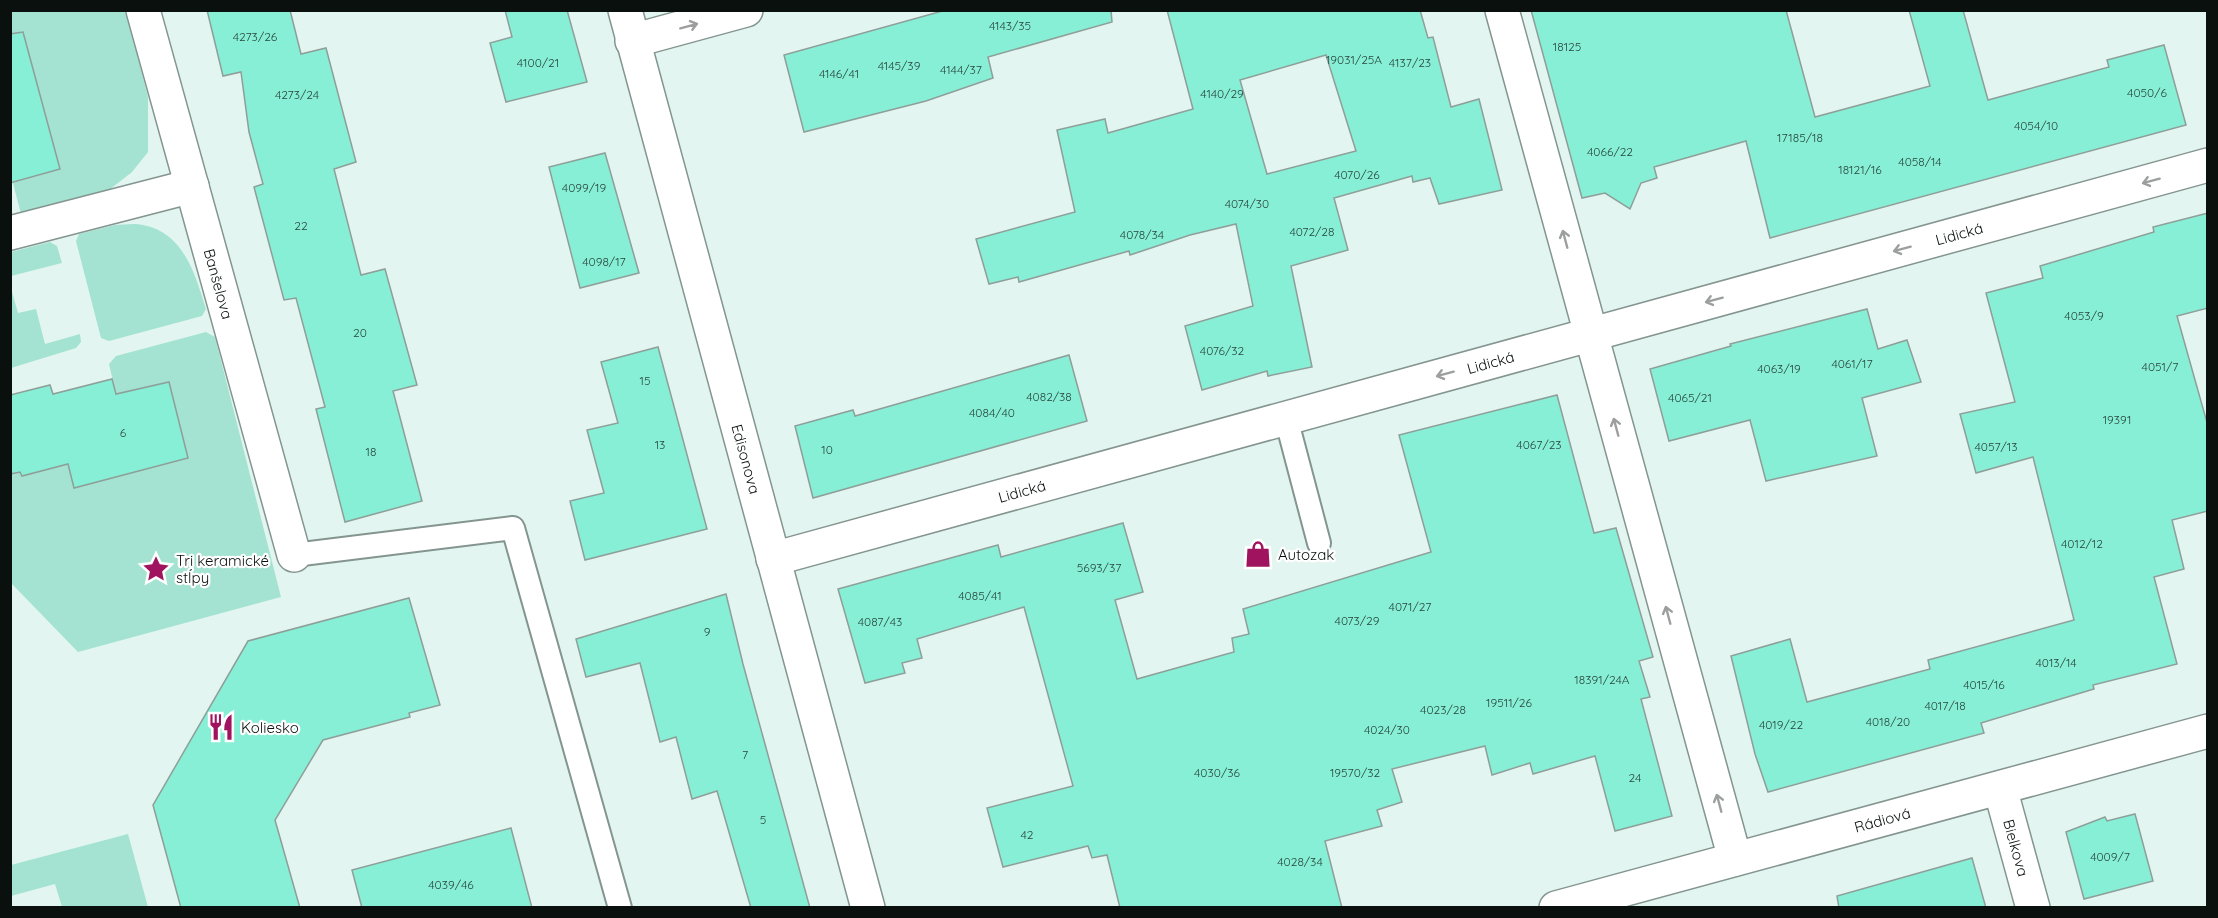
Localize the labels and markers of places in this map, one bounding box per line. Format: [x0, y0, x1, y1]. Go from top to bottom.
shop icon: Autozak [1243, 539, 1273, 569]
place label: Autozak [1278, 545, 1334, 564]
place label: Tri keramické stĺpy [176, 551, 269, 587]
place icon: Tri keramické stĺpy [141, 554, 171, 584]
restaurant icon: Koliesko [206, 712, 236, 742]
place label: Koliesko [241, 718, 299, 737]

